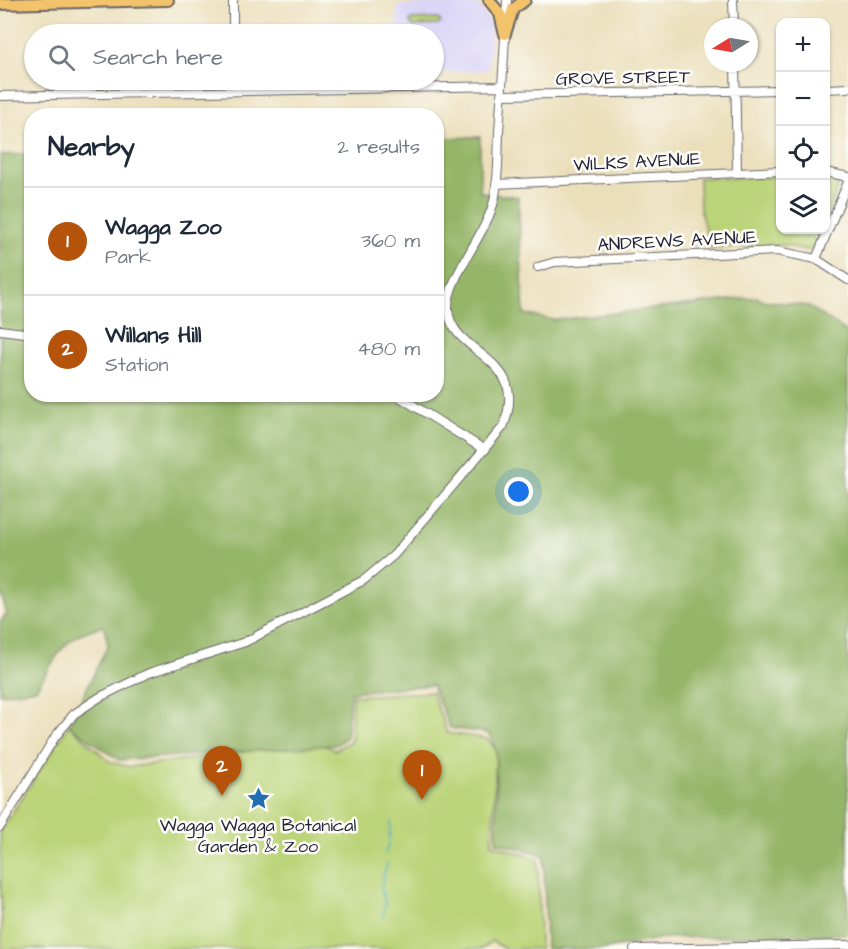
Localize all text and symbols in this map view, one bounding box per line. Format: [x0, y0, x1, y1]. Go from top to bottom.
north arrow [704, 18, 758, 72]
map controls [776, 18, 830, 234]
button: + [776, 18, 830, 72]
search box [24, 24, 444, 90]
icon: search [45, 41, 78, 74]
text: Search here [93, 42, 223, 73]
street label: GROVE STREET [555, 64, 691, 92]
button: − [776, 72, 830, 126]
button: locate [776, 126, 830, 180]
text: Nearby [48, 129, 135, 165]
text: 2 results [337, 133, 420, 161]
street label: WILKS AVENUE [573, 146, 702, 178]
button: layers [776, 180, 830, 234]
text: Wagga Zoo [105, 212, 222, 243]
street label: ANDREWS AVENUE [597, 224, 757, 258]
text: 1 [66, 227, 69, 255]
text: 360 m [361, 227, 420, 255]
text: Park [105, 243, 151, 271]
text: Willans Hill [105, 320, 202, 351]
text: 2 [62, 335, 73, 363]
text: 480 m [357, 335, 420, 363]
text: Station [105, 351, 168, 379]
your location [504, 477, 533, 506]
pin: 2 [202, 746, 242, 796]
pin: 1 [402, 750, 442, 800]
place icon: Wagga Wagga Botanical Garden & Zoo [245, 786, 271, 812]
place label: Wagga Wagga Botanical Garden & Zoo [160, 813, 356, 859]

